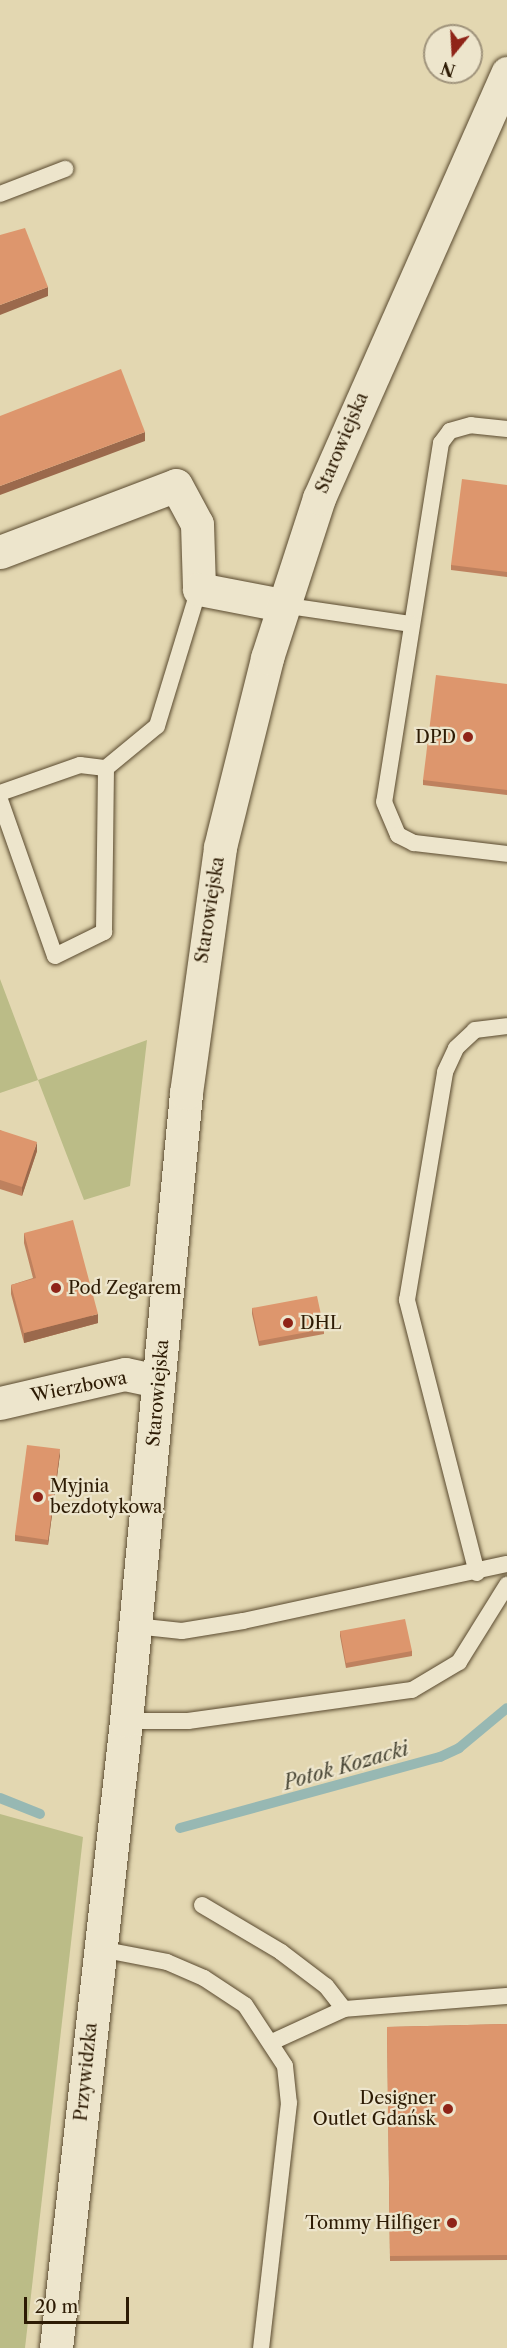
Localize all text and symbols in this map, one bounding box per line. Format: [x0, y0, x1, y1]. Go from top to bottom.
north arrow [423, 24, 483, 84]
text: N [438, 58, 458, 81]
street label: Starowiejska [311, 389, 373, 497]
place label: DPD [415, 726, 456, 748]
marker: DPD [461, 730, 475, 744]
street label: Starowiejska [191, 855, 229, 965]
place label: Pod Zegarem [68, 1277, 182, 1299]
marker: Pod Zegarem [49, 1281, 63, 1295]
place label: DHL [300, 1312, 342, 1334]
marker: DHL [281, 1316, 295, 1330]
street label: Starowiejska [143, 1339, 173, 1447]
street label: Wierzbowa [29, 1367, 129, 1407]
place label: Myjnia bezdotykowa [50, 1476, 163, 1518]
marker: Myjnia bezdotykowa [31, 1490, 45, 1504]
water label: Potok Kozacki [281, 1737, 411, 1795]
street label: Przywidzka [70, 2022, 102, 2122]
place label: Designer Outlet Gdańsk [313, 2088, 436, 2130]
marker: Designer Outlet Gdańsk [441, 2102, 455, 2116]
place label: Tommy Hilfiger [305, 2212, 440, 2234]
marker: Tommy Hilfiger [445, 2216, 459, 2230]
scale bar [27, 2285, 132, 2323]
text: 20 m [35, 2296, 78, 2318]

